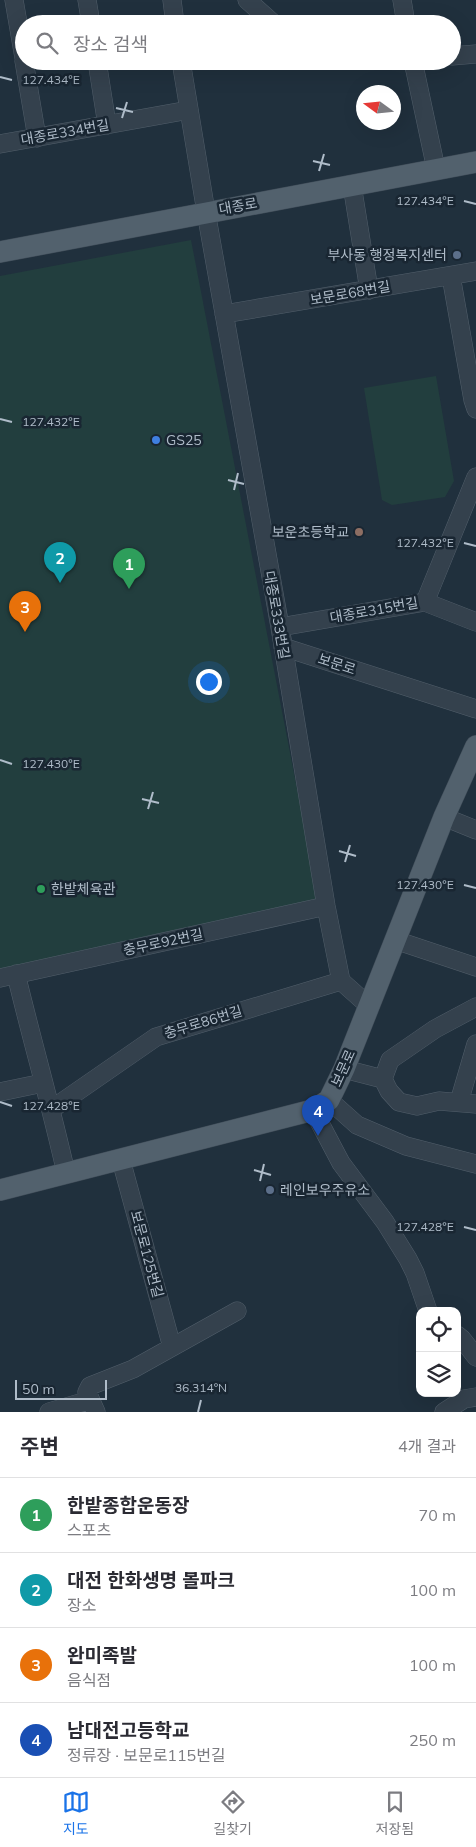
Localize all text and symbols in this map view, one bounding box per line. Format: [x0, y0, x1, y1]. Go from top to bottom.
search box [15, 15, 461, 70]
icon: search [33, 29, 61, 57]
text: 장소 검색 [73, 32, 148, 56]
text: 127.434°E [22, 72, 80, 87]
north arrow [356, 85, 401, 130]
street label: 대종로334번길 [19, 115, 111, 149]
text: 127.434°E [396, 193, 454, 208]
street label: 대종로 [217, 194, 259, 218]
place label: 부사동 행정복지센터 [327, 246, 447, 264]
marker: 부사동 행정복지센터 [451, 249, 463, 261]
street label: 보문로68번길 [308, 277, 392, 309]
text: 127.432°E [22, 414, 80, 429]
place label: GS25 [166, 431, 202, 449]
marker: GS25 [150, 434, 162, 446]
place label: 보운초등학교 [272, 523, 349, 541]
marker: 보운초등학교 [353, 526, 365, 538]
text: 127.432°E [396, 535, 454, 550]
pin: 2 [44, 542, 76, 583]
pin: 1 [113, 548, 145, 589]
street label: 대종로333번길 [260, 569, 294, 661]
pin: 3 [9, 591, 41, 632]
street label: 대종로315번길 [328, 593, 420, 627]
street label: 보문로 [316, 649, 358, 679]
your location [196, 669, 222, 695]
text: 127.430°E [22, 756, 80, 771]
text: 127.430°E [396, 877, 454, 892]
place label: 한밭체육관 [51, 880, 116, 898]
marker: 한밭체육관 [35, 883, 47, 895]
street label: 충무로92번길 [121, 925, 205, 959]
street label: 충무로86번길 [162, 1002, 244, 1042]
street label: 보문로 [327, 1047, 359, 1089]
pin: 4 [302, 1095, 334, 1136]
text: 127.428°E [22, 1098, 80, 1113]
place label: 레인보우주유소 [280, 1181, 370, 1199]
marker: 레인보우주유소 [264, 1184, 276, 1196]
street label: 보문로125번길 [127, 1208, 167, 1300]
text: 127.428°E [396, 1219, 454, 1234]
map controls [416, 1307, 461, 1397]
button: locate [416, 1307, 461, 1352]
button: layers [416, 1352, 461, 1397]
scale bar [15, 1377, 108, 1400]
text: 50 m [22, 1380, 55, 1398]
text: 36.314°N [175, 1380, 227, 1395]
text: 주변 [20, 1433, 59, 1459]
text: 4개 결과 [398, 1436, 456, 1456]
text: 한밭종합운동장 [67, 1493, 189, 1517]
text: 1 [31, 1505, 41, 1525]
text: 70 m [419, 1505, 456, 1525]
text: 스포츠 [67, 1520, 111, 1540]
text: 대전 한화생명 볼파크 [67, 1568, 235, 1592]
text: 2 [31, 1580, 41, 1600]
text: 100 m [409, 1580, 456, 1600]
text: 장소 [67, 1595, 96, 1615]
text: 완미족발 [67, 1643, 137, 1667]
text: 3 [31, 1655, 41, 1675]
text: 100 m [409, 1655, 456, 1675]
text: 음식점 [67, 1670, 111, 1690]
text: 남대전고등학교 [67, 1718, 189, 1742]
text: 4 [31, 1730, 41, 1750]
text: 250 m [409, 1730, 456, 1750]
text: 정류장 · 보문로115번길 [67, 1745, 226, 1765]
tab: 지도 [62, 1788, 90, 1838]
tab: 길찾기 [213, 1788, 252, 1838]
tab: 저장됨 [376, 1788, 414, 1838]

